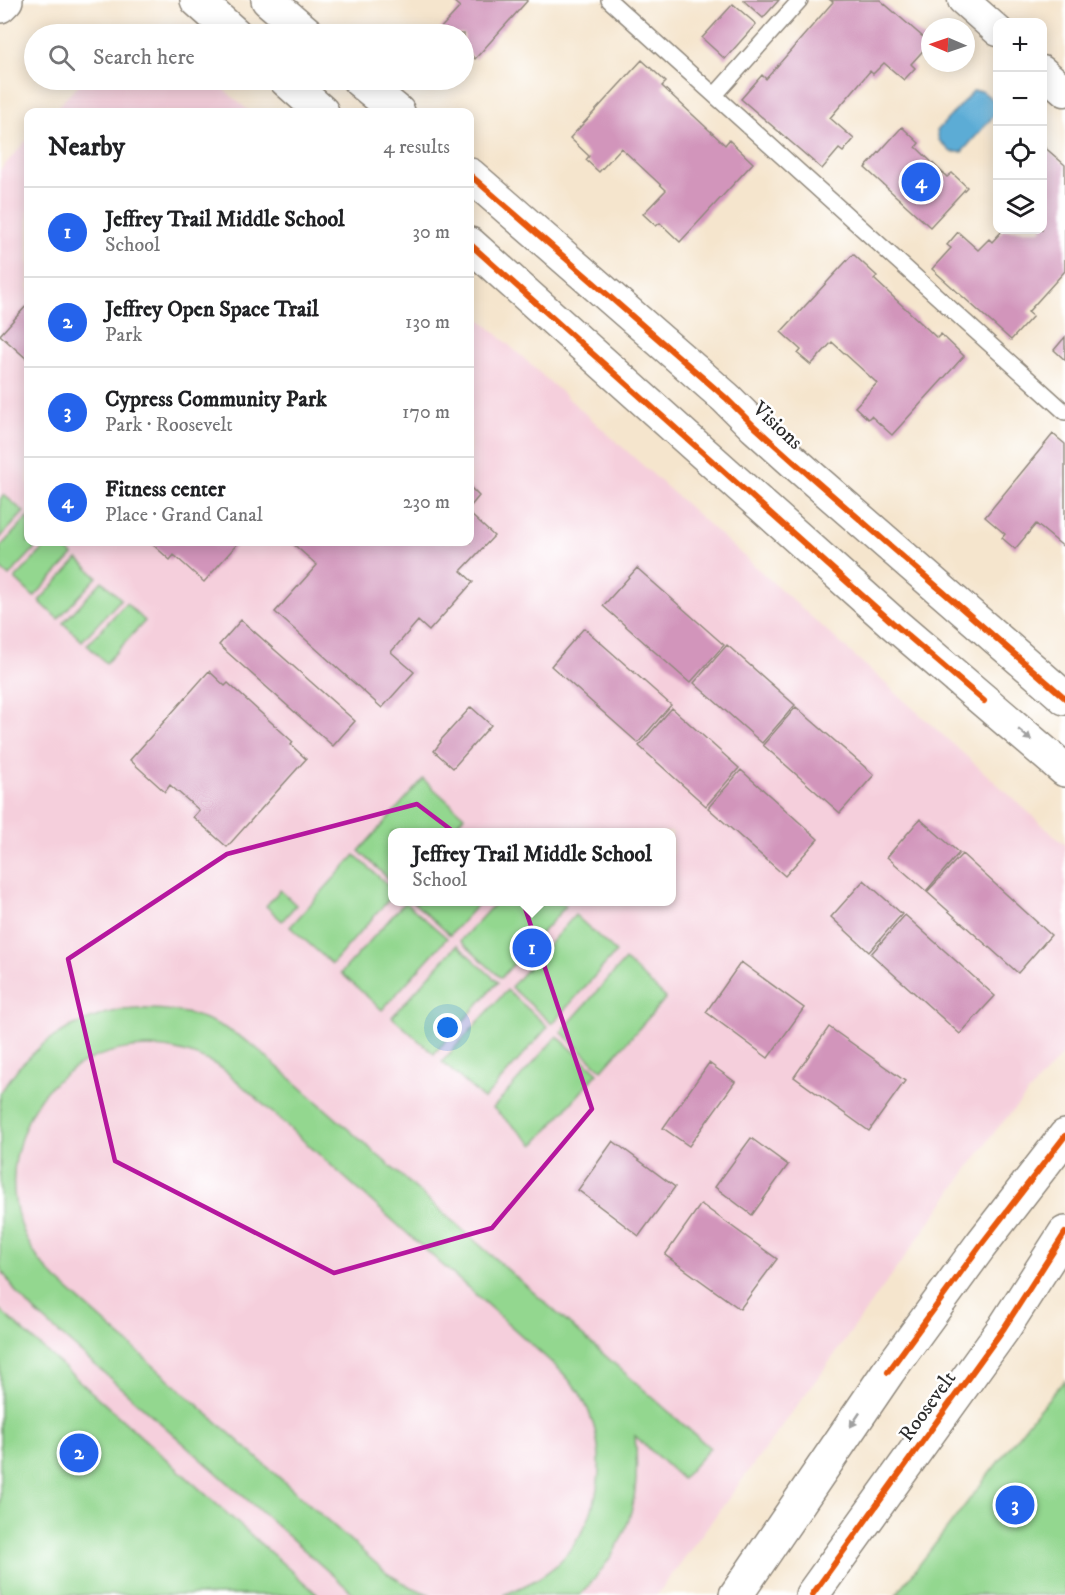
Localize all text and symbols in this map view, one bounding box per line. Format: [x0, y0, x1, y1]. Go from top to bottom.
north arrow [921, 18, 975, 72]
map controls [993, 18, 1047, 234]
button: + [993, 18, 1047, 72]
search box [24, 24, 474, 90]
icon: search [45, 41, 78, 74]
text: Search here [93, 44, 195, 71]
button: − [993, 72, 1047, 126]
button: locate [993, 126, 1047, 180]
text: Nearby [48, 131, 125, 164]
text: 4 results [383, 135, 450, 160]
pin: 4 [902, 160, 940, 204]
button: layers [993, 180, 1047, 234]
text: Jeffrey Trail Middle School [105, 206, 345, 233]
text: 1 [64, 220, 71, 245]
text: 30 m [412, 220, 450, 245]
text: School [105, 233, 160, 258]
text: Jeffrey Open Space Trail [105, 296, 319, 323]
text: 2 [63, 310, 72, 335]
text: 130 m [405, 310, 450, 335]
text: Park [105, 323, 142, 348]
text: Cypress Community Park [105, 386, 327, 413]
street label: Visions [746, 395, 808, 455]
text: 3 [64, 400, 71, 425]
text: 170 m [402, 400, 450, 425]
text: Park · Roosevelt [105, 413, 233, 438]
text: Fitness center [105, 476, 225, 503]
text: 4 [62, 490, 73, 515]
text: 230 m [403, 490, 450, 515]
text: Place · Grand Canal [105, 503, 263, 528]
one-way arrow [1017, 729, 1033, 742]
popup [388, 828, 676, 906]
text: Jeffrey Trail Middle School [412, 841, 652, 868]
text: School [412, 868, 467, 893]
pin: 1 [512, 926, 552, 970]
your location [433, 1013, 462, 1042]
street label: Roosevelt [894, 1366, 962, 1447]
one-way arrow [849, 1412, 861, 1428]
pin: 2 [60, 1430, 98, 1476]
pin: 3 [996, 1482, 1034, 1528]

